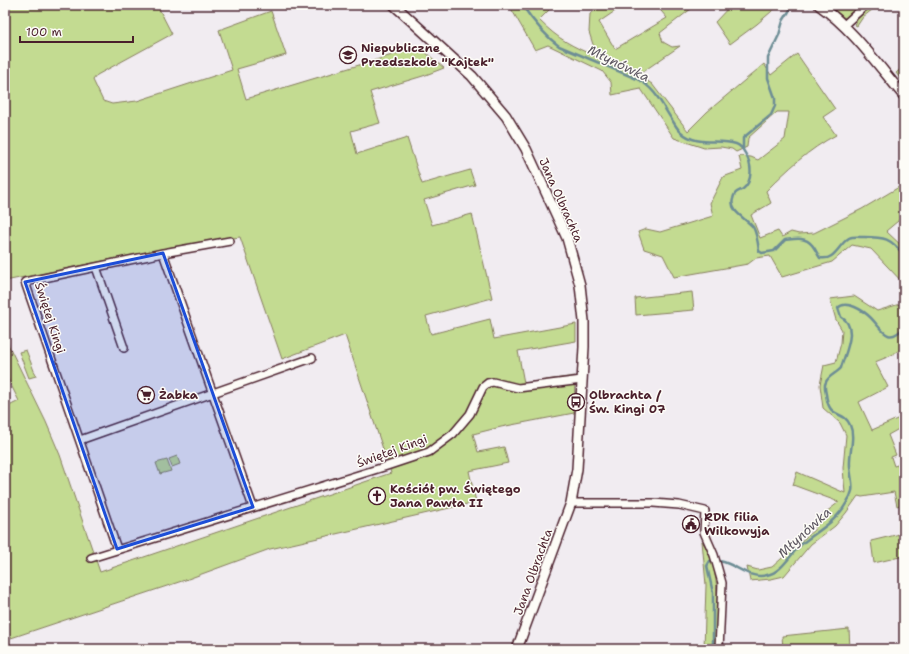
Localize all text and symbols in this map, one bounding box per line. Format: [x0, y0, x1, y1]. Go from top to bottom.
scale bar [20, 18, 133, 44]
text: 100 m [26, 24, 62, 40]
place label: Niepubliczne Przedszkole "Kajtek" [361, 40, 494, 70]
water label: Młynówka [585, 41, 653, 86]
school or university icon: Niepubliczne Przedszkole "Kajtek" [338, 45, 358, 65]
street label: Jana Olbrachta [535, 155, 587, 245]
street label: Świętej Kingi [31, 280, 69, 356]
supermarket icon: Żabka [136, 385, 156, 405]
place label: Żabka [159, 387, 199, 403]
place label: Olbrachta / Św. Kingi 07 [589, 387, 666, 417]
bus stop icon: Olbrachta / Św. Kingi 07 [566, 392, 586, 412]
street label: Świętej Kingi [355, 431, 429, 471]
place label: Kościół pw. Świętego Jana Pawła II [390, 481, 521, 511]
church icon: Kościół pw. Świętego Jana Pawła II [367, 486, 387, 506]
water label: Młynówka [774, 503, 835, 561]
place label: RDK filia Wilkowyja [704, 509, 770, 539]
public building icon: RDK filia Wilkowyja [681, 514, 701, 534]
street label: Jana Olbrachta [510, 526, 556, 617]

